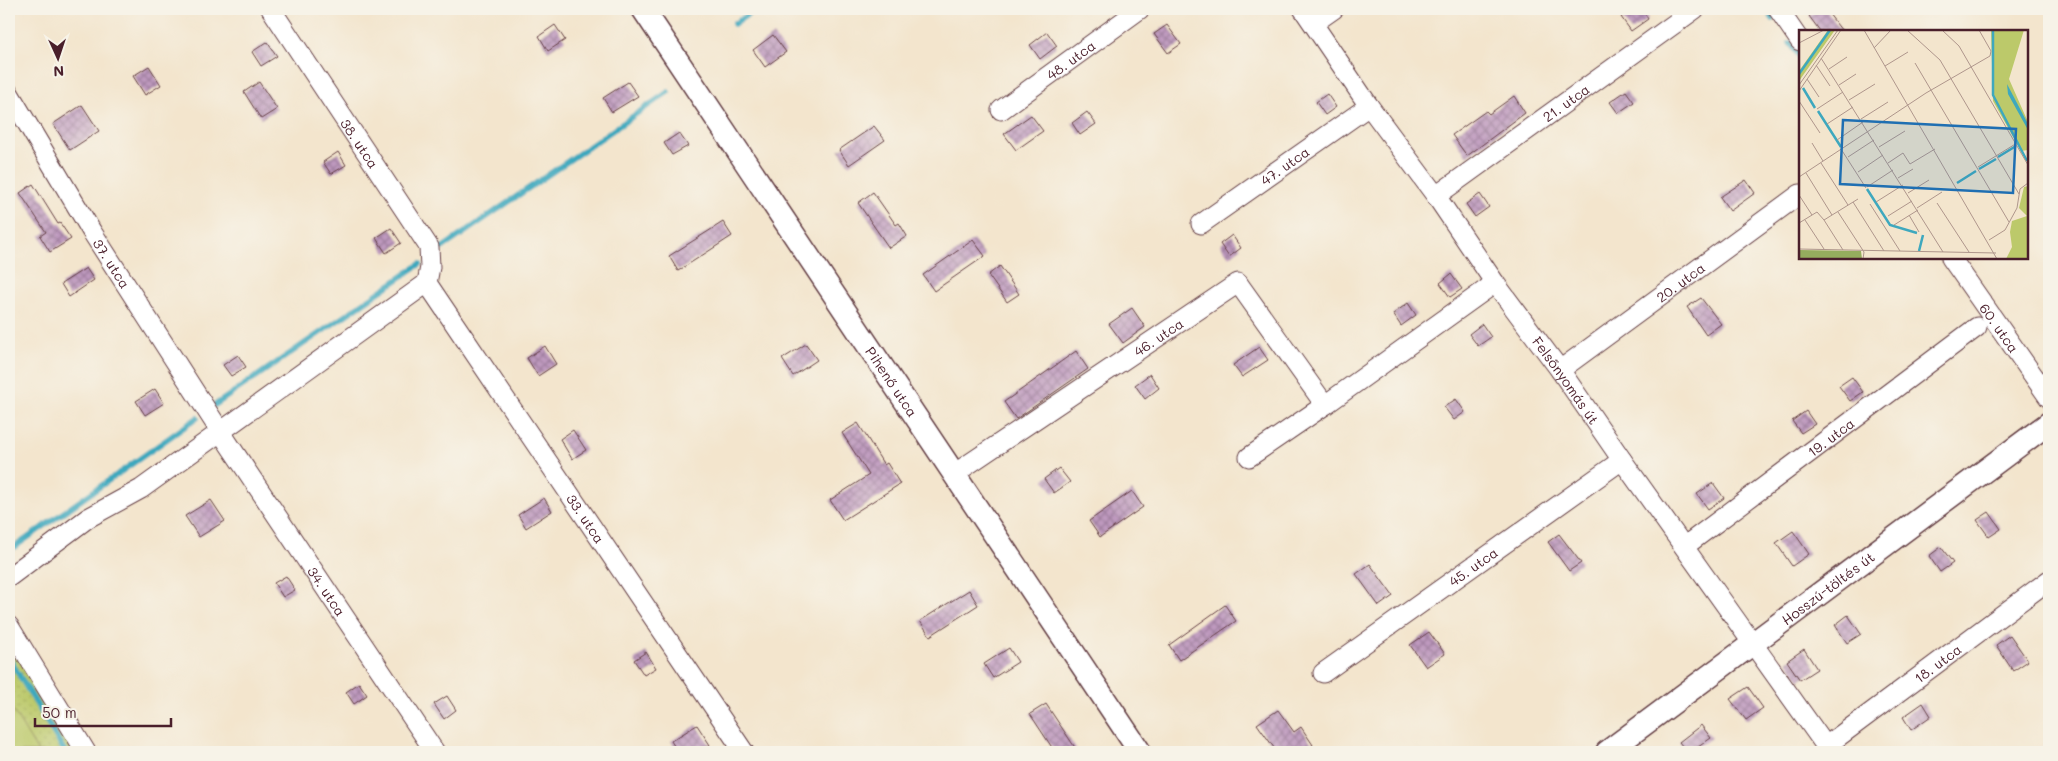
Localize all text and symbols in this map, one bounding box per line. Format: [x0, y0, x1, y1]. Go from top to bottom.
inset map [1799, 30, 2028, 259]
north arrow [32, 32, 82, 82]
street label: 48. utca [1042, 35, 1099, 84]
text: N [53, 62, 65, 81]
street label: 21. utca [1538, 79, 1593, 126]
street label: 38. utca [337, 114, 383, 172]
street label: 47. utca [1256, 142, 1313, 189]
street label: 37. utca [89, 235, 135, 292]
street label: 20. utca [1652, 258, 1708, 306]
street label: 60. utca [1976, 299, 2024, 356]
street label: 46. utca [1130, 313, 1187, 360]
street label: Felsőnyomás út [1528, 332, 1604, 428]
street label: Pihenő utca [862, 343, 922, 420]
street label: 19. utca [1803, 413, 1858, 461]
street label: 33. utca [563, 490, 610, 547]
street label: 45. utca [1445, 542, 1501, 590]
street label: Hosszú-töltés út [1777, 547, 1878, 629]
street label: 34. utca [304, 562, 351, 619]
street label: 18. utca [1910, 639, 1965, 687]
scale bar [35, 696, 171, 728]
text: 50 m [42, 702, 77, 722]

